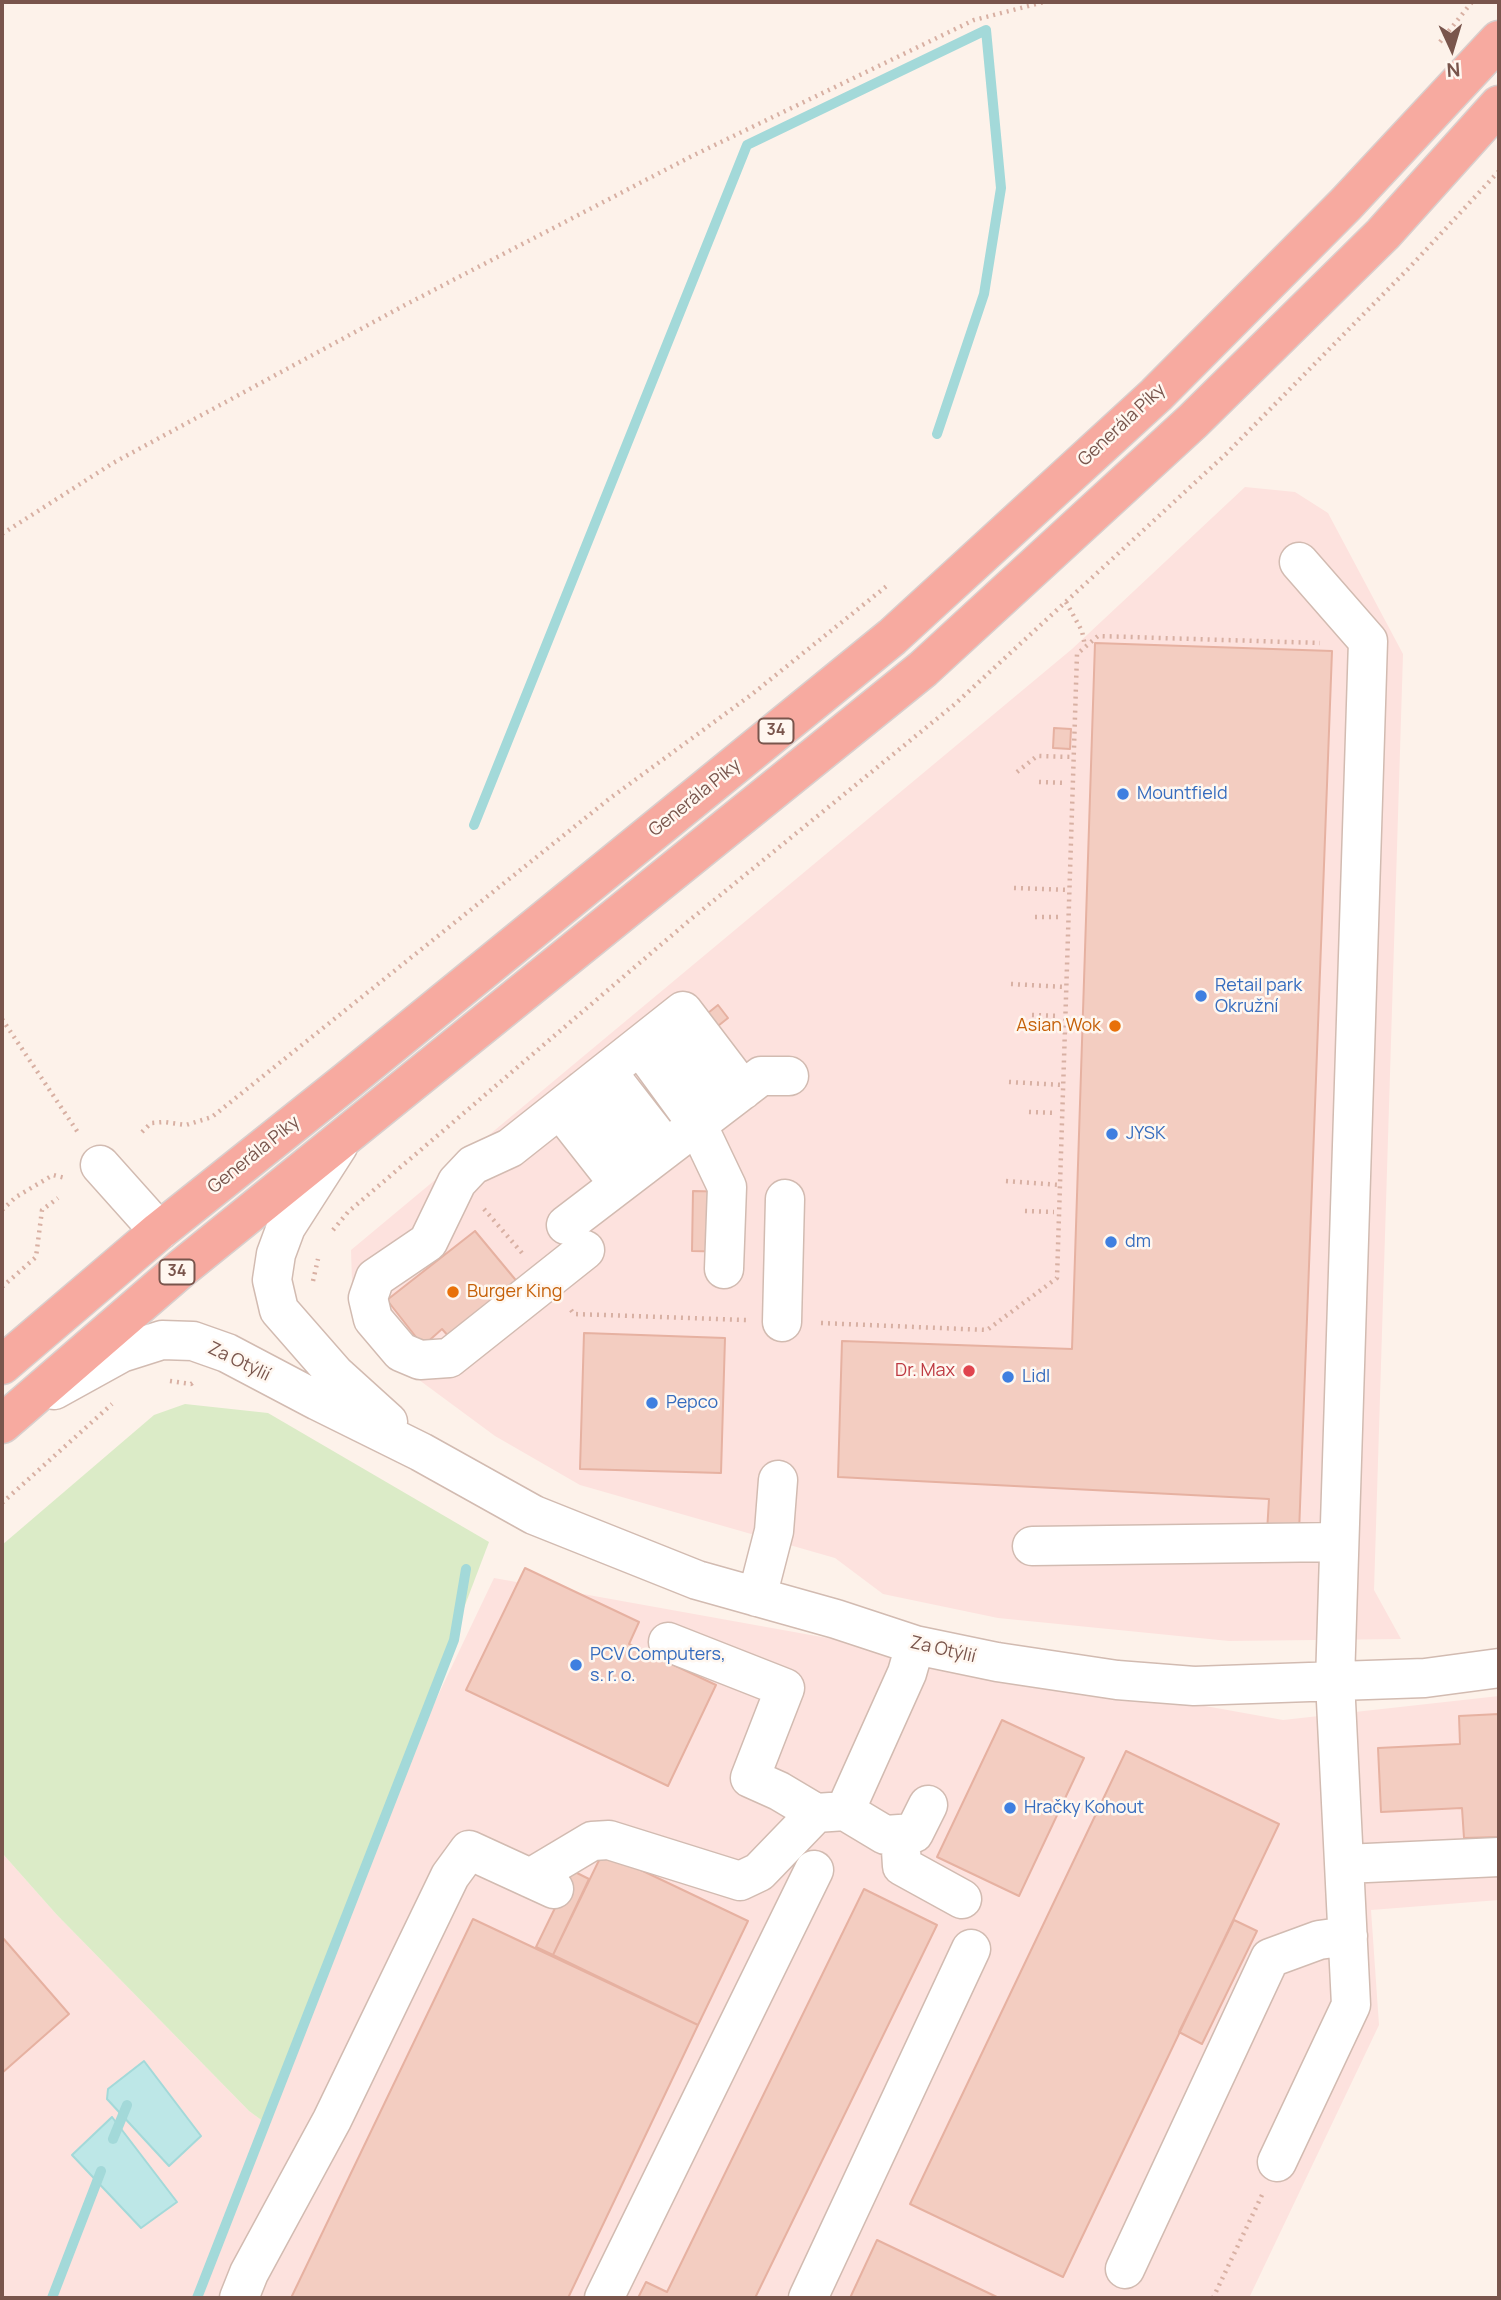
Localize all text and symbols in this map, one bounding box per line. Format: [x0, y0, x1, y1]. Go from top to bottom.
north arrow [1417, 14, 1487, 84]
text: N [1446, 57, 1461, 83]
street label: Generála Píky [1074, 379, 1170, 471]
road number: 34 [758, 718, 794, 744]
street label: Generála Píky [645, 755, 745, 841]
place label: Mountfield [1137, 783, 1228, 805]
marker: Mountfield [1115, 786, 1131, 802]
place label: Retail park Okružní [1215, 975, 1302, 1018]
marker: Retail park Okružní [1193, 988, 1209, 1004]
place label: Asian Wok [1016, 1015, 1101, 1037]
marker: Asian Wok [1107, 1018, 1123, 1034]
street label: Generála Píky [204, 1112, 304, 1198]
place label: JYSK [1126, 1123, 1166, 1145]
marker: JYSK [1104, 1126, 1120, 1142]
place label: dm [1125, 1231, 1151, 1253]
marker: dm [1103, 1234, 1119, 1250]
road number: 34 [160, 1260, 194, 1284]
place label: Burger King [467, 1281, 562, 1303]
marker: Burger King [445, 1284, 461, 1300]
street label: Za Otýlií [204, 1338, 274, 1386]
place label: Dr. Max [895, 1360, 955, 1382]
marker: Dr. Max [961, 1363, 977, 1379]
place label: Lidl [1022, 1366, 1050, 1388]
marker: Lidl [1000, 1369, 1016, 1385]
place label: Pepco [666, 1392, 718, 1414]
marker: Pepco [644, 1395, 660, 1411]
street label: Za Otýlií [908, 1632, 978, 1668]
place label: PCV Computers, s. r. o. [590, 1644, 726, 1686]
marker: PCV Computers, s. r. o. [568, 1657, 584, 1673]
place label: Hračky Kohout [1024, 1797, 1144, 1819]
marker: Hračky Kohout [1002, 1800, 1018, 1816]

